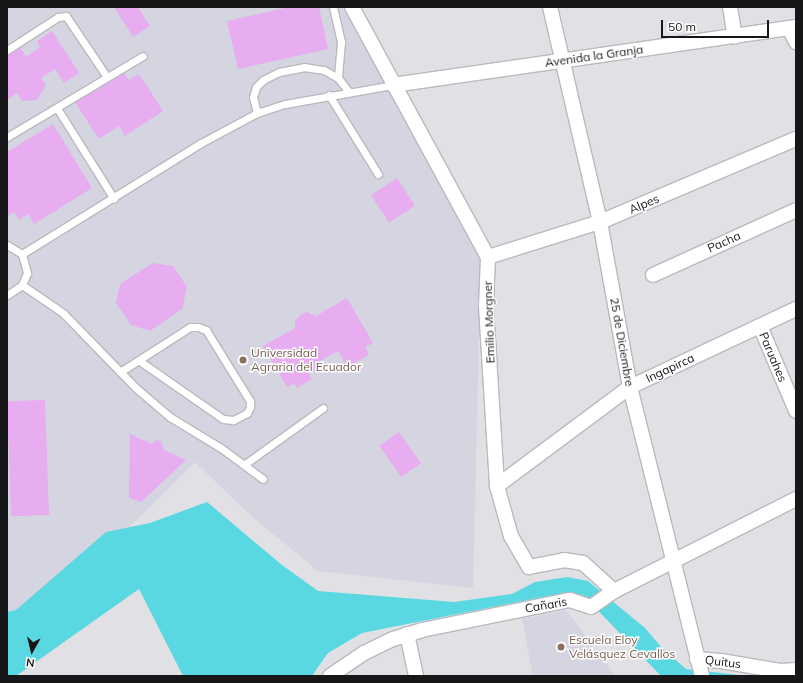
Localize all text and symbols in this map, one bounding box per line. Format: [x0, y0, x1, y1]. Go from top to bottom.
scale bar [663, 12, 771, 38]
text: 50 m [668, 19, 696, 34]
street label: Avenida la Granja [544, 42, 644, 70]
street label: Alpes [627, 191, 661, 217]
street label: Pacha [705, 228, 743, 256]
street label: Emilio Morgner [480, 280, 498, 364]
street label: 25 de Diciembre [607, 296, 637, 388]
street label: Paruahes [756, 330, 790, 384]
place label: Universidad Agraria del Ecuador [251, 346, 361, 374]
street label: Ingapirca [643, 350, 697, 386]
marker: Universidad Agraria del Ecuador [238, 355, 248, 365]
street label: Cañaris [524, 594, 568, 616]
north arrow [12, 631, 52, 671]
place label: Escuela Eloy Velásquez Cevallos [569, 633, 675, 661]
marker: Escuela Eloy Velásquez Cevallos [556, 642, 566, 652]
street label: Quitus [704, 653, 742, 671]
text: N [25, 655, 35, 670]

